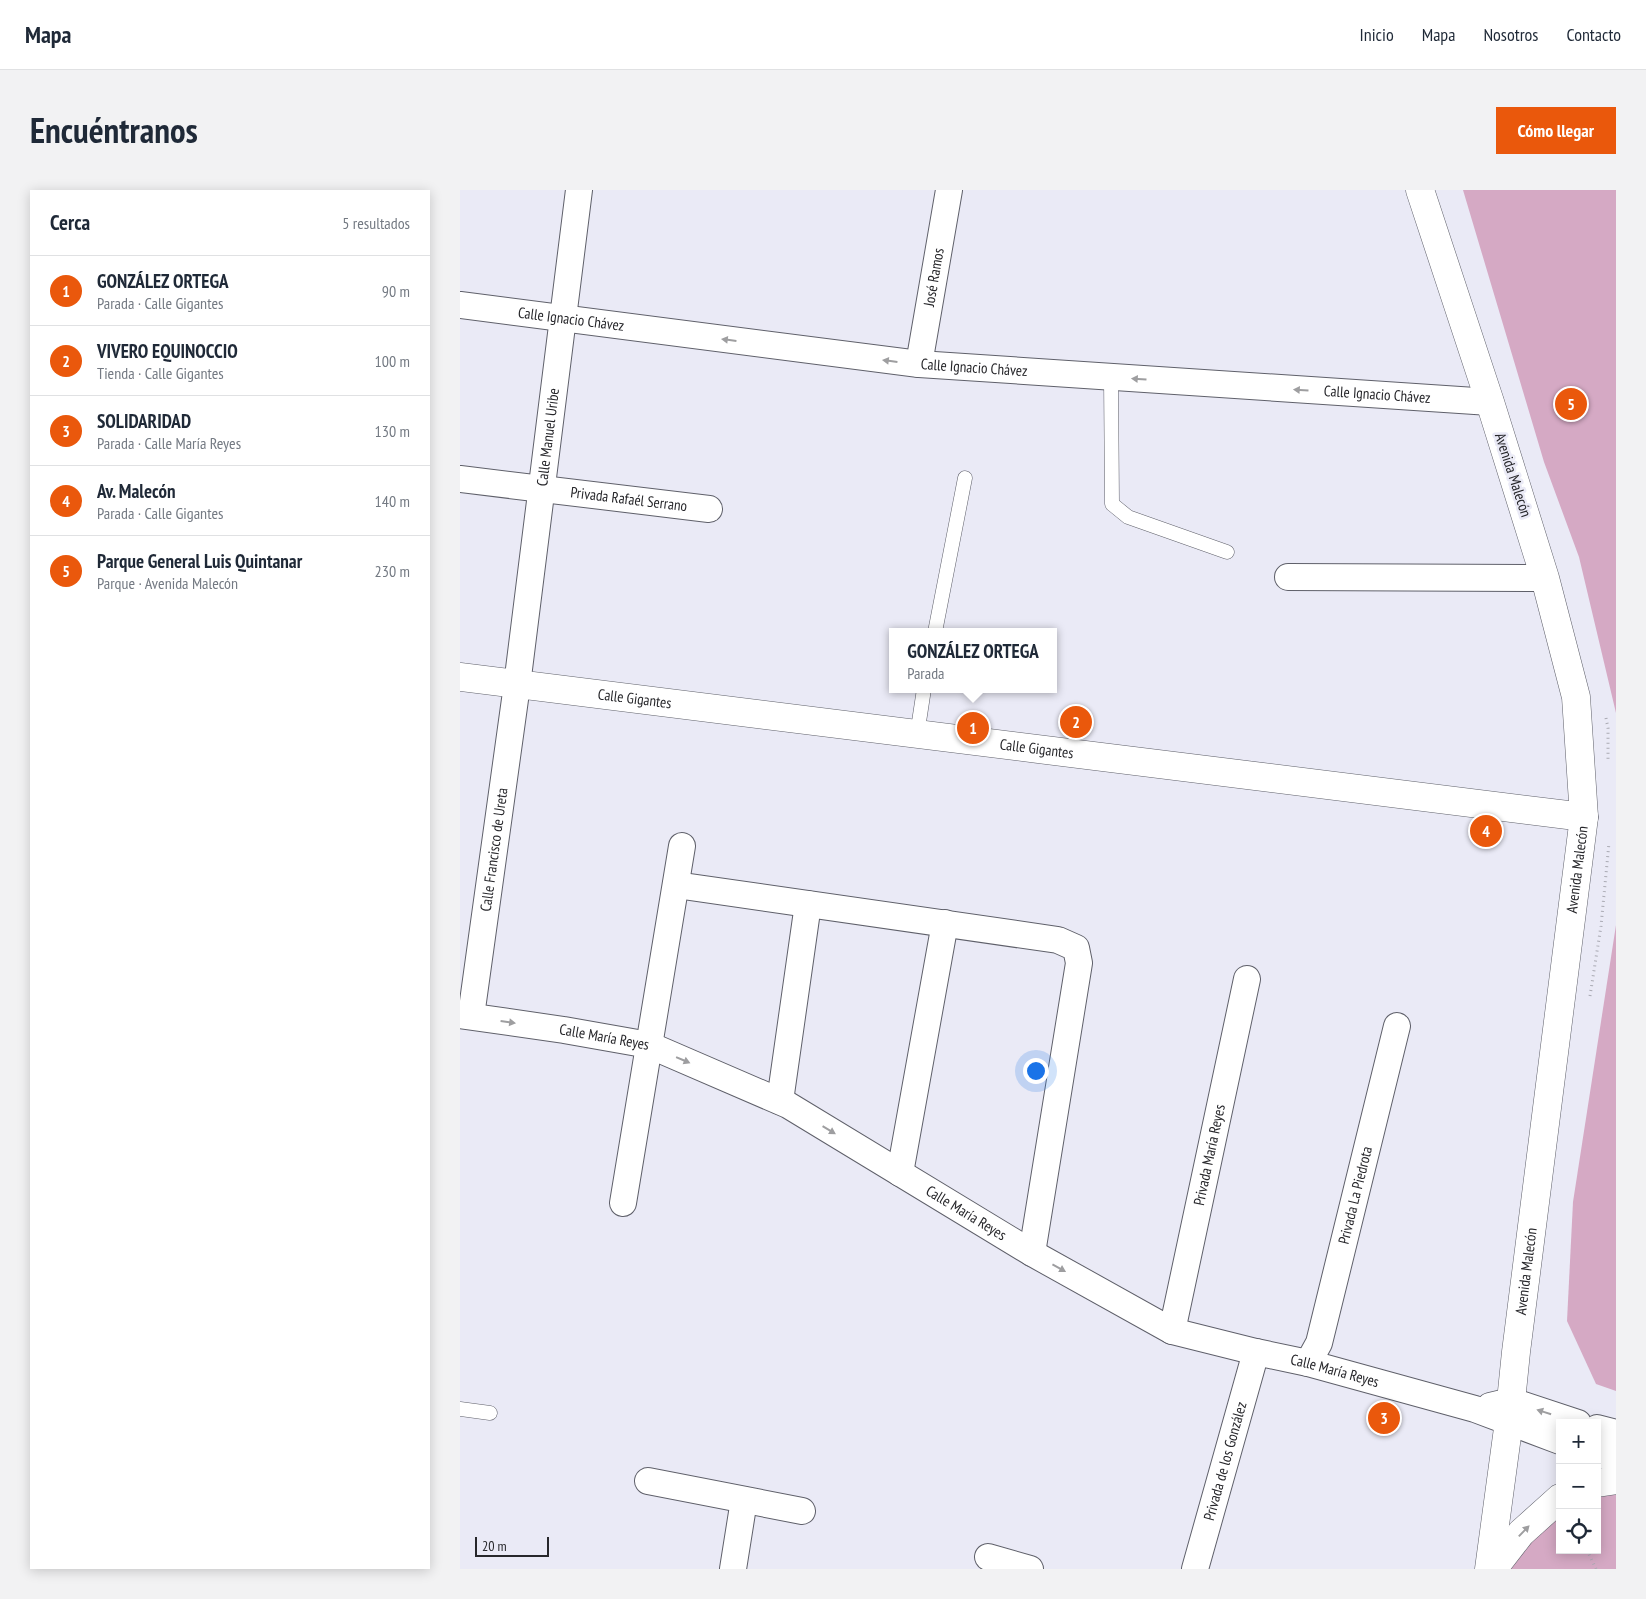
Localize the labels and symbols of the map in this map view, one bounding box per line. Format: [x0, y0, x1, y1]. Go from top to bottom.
street label: José Ramos [919, 246, 948, 309]
street label: Calle Ignacio Chávez [517, 303, 625, 335]
one-way arrow [720, 336, 736, 344]
street label: Calle Ignacio Chávez [920, 354, 1028, 380]
one-way arrow [881, 357, 897, 365]
one-way arrow [1131, 375, 1147, 383]
street label: Calle Ignacio Chávez [1323, 381, 1431, 407]
one-way arrow [1293, 385, 1309, 393]
pin: 5 [1555, 385, 1587, 423]
street label: Calle Manuel Uribe [532, 387, 563, 487]
street label: Avenida Malecón [1491, 430, 1536, 519]
street label: Privada Rafaél Serrano [569, 482, 688, 515]
street label: Calle Gigantes [597, 684, 673, 712]
pin: 2 [1060, 703, 1092, 741]
pin: 1 [957, 709, 989, 747]
street label: Calle Gigantes [999, 734, 1075, 762]
street label: Calle Francisco de Ureta [476, 786, 512, 913]
pin: 4 [1470, 812, 1502, 850]
street label: Avenida Malecón [1562, 825, 1592, 914]
one-way arrow [501, 1018, 517, 1026]
street label: Calle María Reyes [558, 1019, 651, 1054]
one-way arrow [676, 1056, 691, 1064]
your location [1023, 1058, 1049, 1084]
street label: Privada María Reyes [1189, 1103, 1229, 1207]
one-way arrow [823, 1126, 836, 1135]
street label: Privada La Piedrota [1334, 1144, 1376, 1246]
street label: Calle María Reyes [923, 1181, 1010, 1244]
street label: Avenida Malecón [1511, 1227, 1541, 1316]
one-way arrow [1051, 1264, 1066, 1272]
street label: Calle María Reyes [1289, 1350, 1381, 1391]
pin: 3 [1368, 1399, 1400, 1437]
street label: Privada de los González [1199, 1400, 1251, 1522]
one-way arrow [1536, 1408, 1551, 1416]
one-way arrow [1518, 1526, 1530, 1538]
scale bar [475, 1534, 549, 1557]

